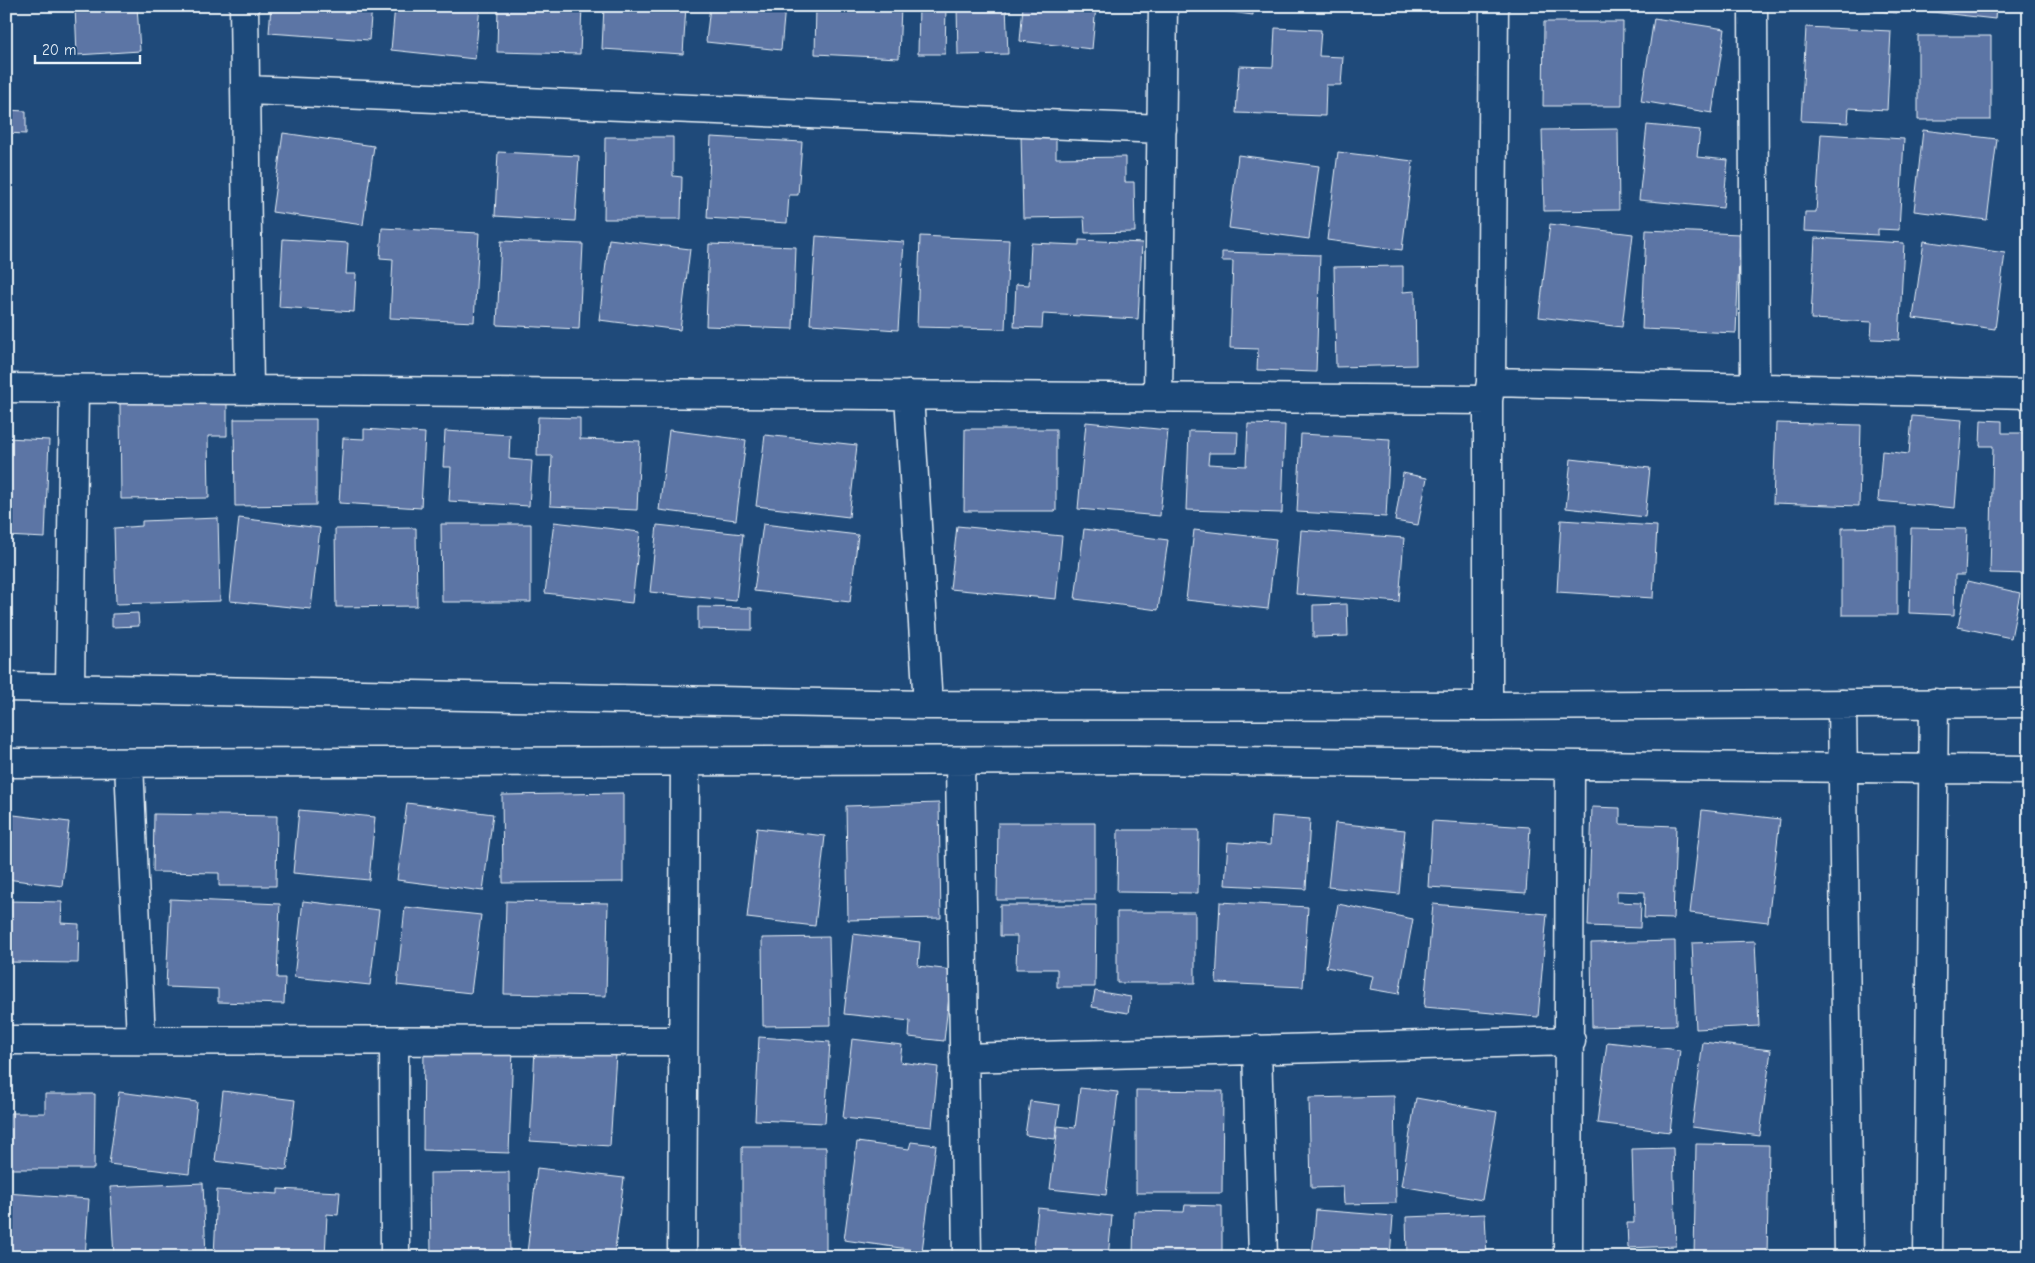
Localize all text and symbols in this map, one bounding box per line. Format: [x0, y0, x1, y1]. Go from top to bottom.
scale bar [35, 32, 140, 64]
text: 20 m [42, 41, 76, 59]

